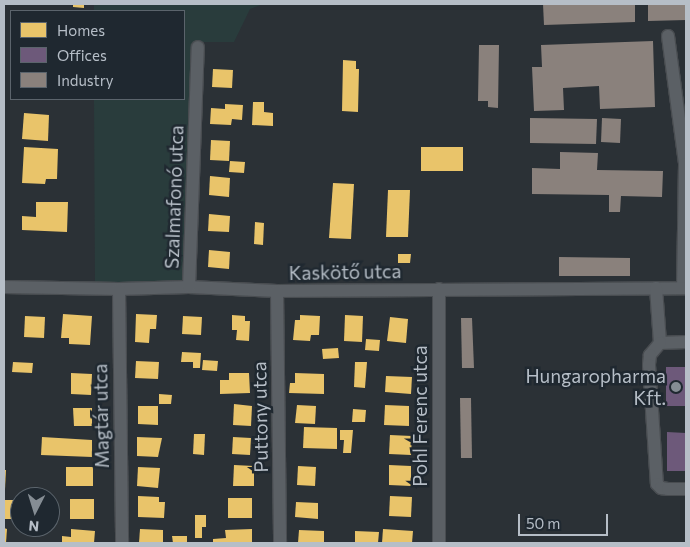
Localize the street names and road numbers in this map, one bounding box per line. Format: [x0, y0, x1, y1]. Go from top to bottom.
street label: Szalmafonó utca [160, 125, 188, 269]
street label: Kaskötő utca [288, 260, 402, 284]
street label: Pohl Ferenc utca [409, 345, 431, 487]
street label: Puttony utca [248, 361, 272, 473]
street label: Magtár utca [89, 363, 113, 469]

